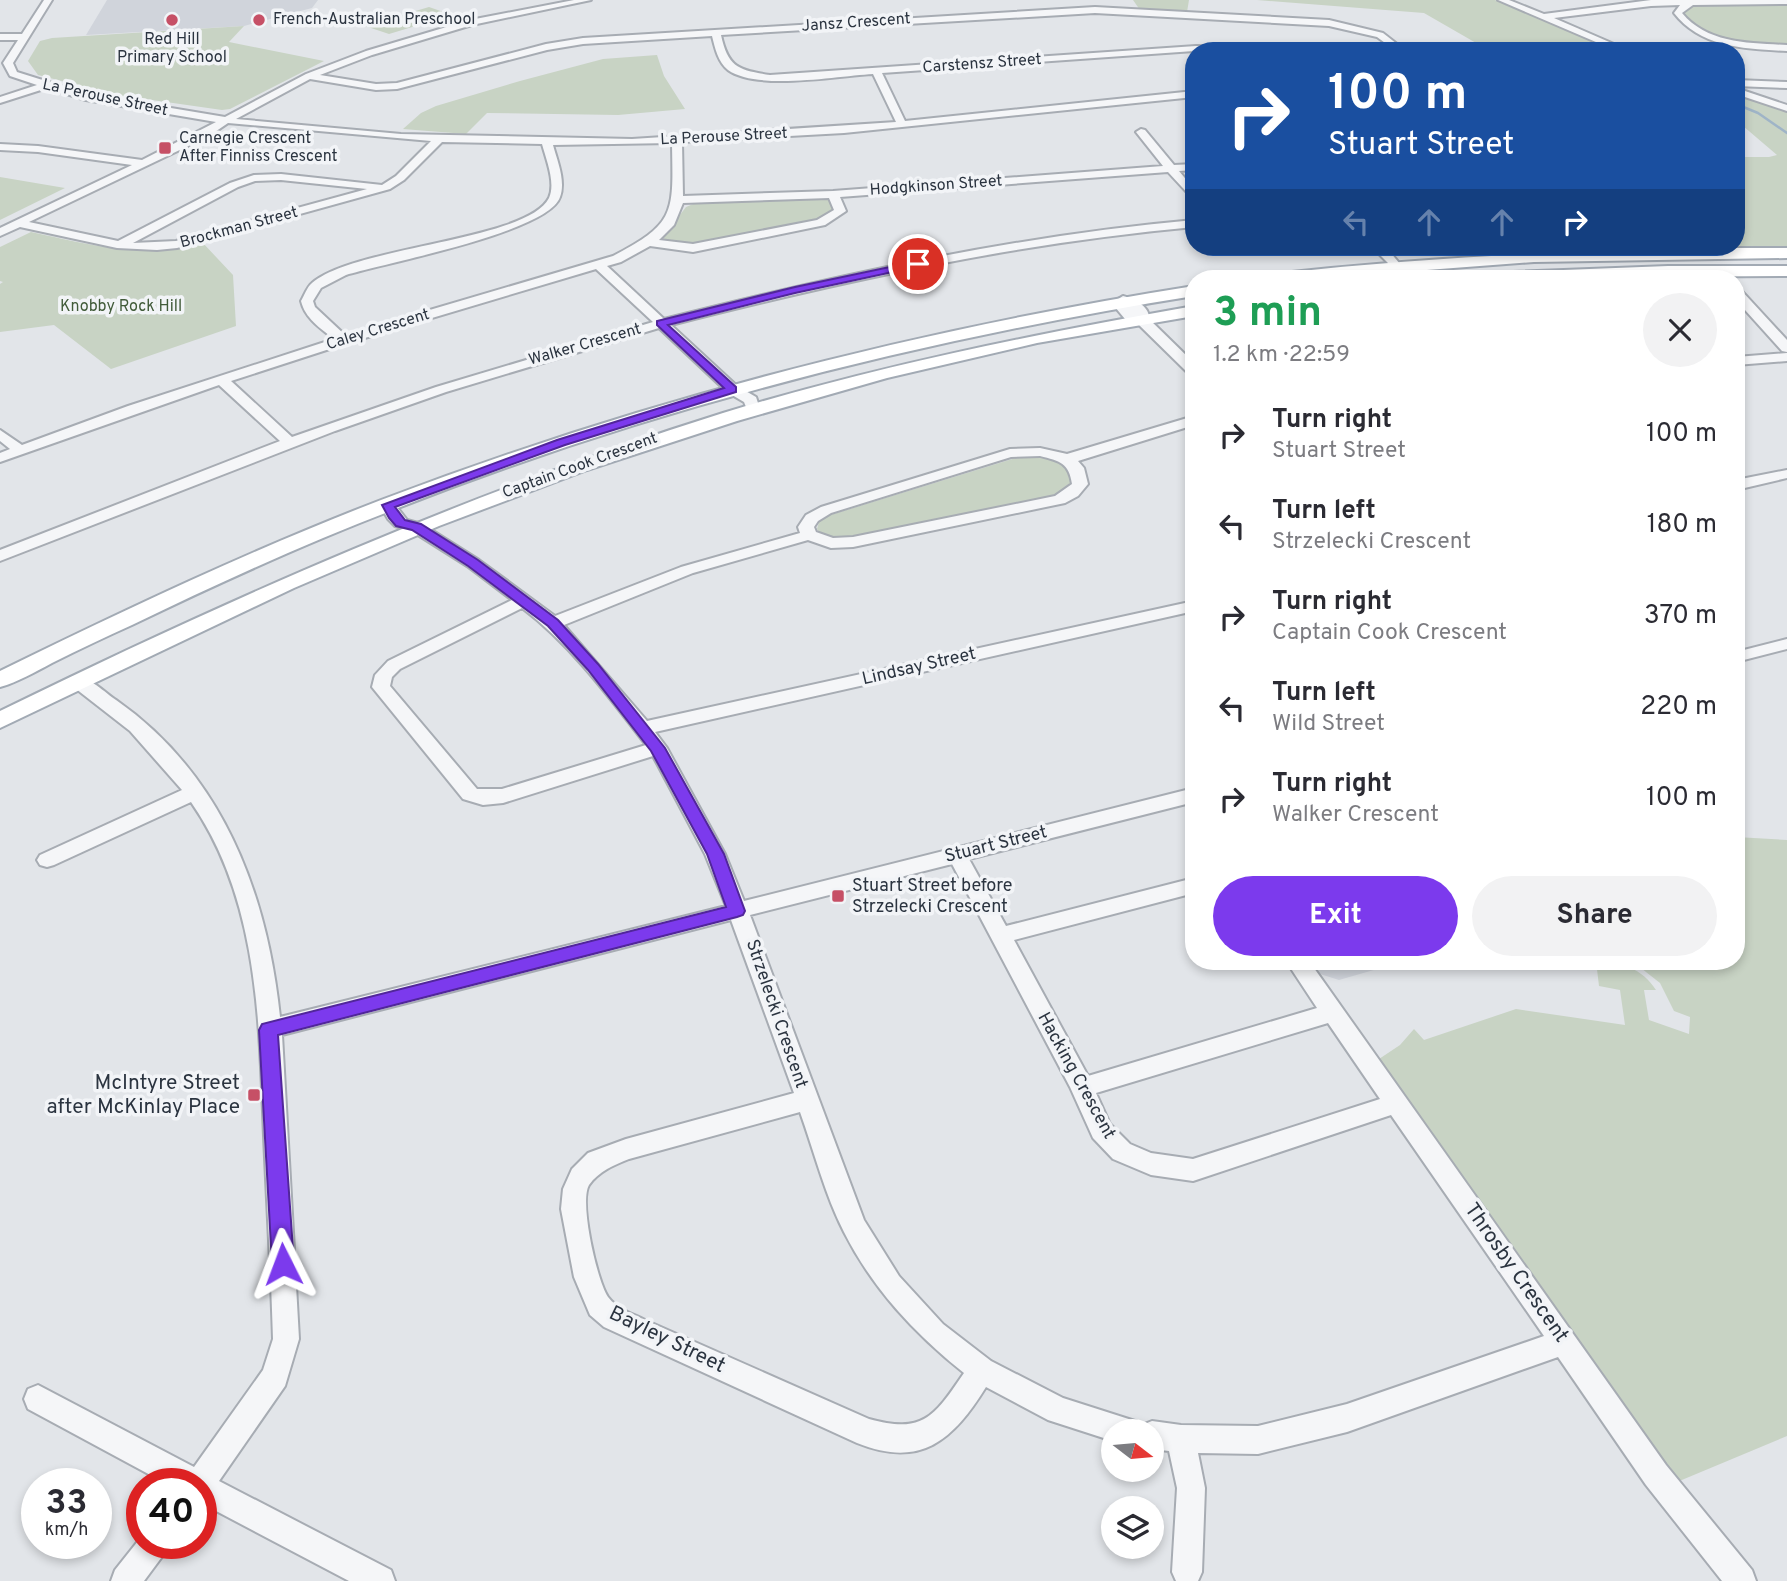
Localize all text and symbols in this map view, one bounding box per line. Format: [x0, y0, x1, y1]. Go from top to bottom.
street label: Jansz Crescent [801, 9, 911, 37]
place label: French-Australian Preschool [273, 10, 476, 30]
marker: Red Hill Primary School [164, 12, 180, 28]
marker: French-Australian Preschool [251, 12, 267, 28]
place label: Red Hill Primary School [117, 30, 227, 68]
street label: Carstensz Street [922, 50, 1042, 78]
text: 100 m [1328, 65, 1467, 127]
icon: right [1213, 70, 1304, 161]
street label: La Perouse Street [41, 75, 169, 121]
street label: La Perouse Street [660, 124, 788, 150]
text: Stuart Street [1328, 126, 1514, 166]
place label: Carnegie Crescent After Finniss Crescent [179, 129, 338, 167]
marker: Carnegie Crescent After Finniss Crescent [157, 140, 173, 156]
street label: Hodgkinson Street [869, 171, 1003, 201]
street label: Brockman Street [178, 203, 300, 253]
icon: left [1337, 203, 1375, 241]
icon: ahead [1410, 203, 1448, 241]
icon: ahead [1483, 203, 1521, 241]
icon: right [1556, 203, 1594, 241]
pin [888, 234, 948, 294]
icon: arrive [899, 245, 937, 283]
text: 3 min [1213, 288, 1322, 341]
button: close [1643, 293, 1717, 367]
park label: Knobby Rock Hill [60, 297, 182, 317]
street label: Caley Crescent [324, 305, 432, 355]
street label: Walker Crescent [526, 319, 644, 371]
text: 1.2 km · 22:59 [1213, 341, 1350, 370]
text: Turn right [1272, 404, 1392, 437]
icon: right [1213, 416, 1251, 454]
text: 100 m [1646, 418, 1717, 451]
street label: Captain Cook Crescent [500, 429, 660, 503]
text: Stuart Street [1272, 437, 1406, 466]
text: Turn left [1272, 495, 1376, 528]
icon: left [1213, 507, 1251, 545]
text: 180 m [1647, 509, 1717, 542]
text: Strzelecki Crescent [1272, 528, 1471, 557]
text: Turn right [1272, 586, 1392, 619]
icon: right [1213, 598, 1251, 636]
text: 370 m [1644, 600, 1717, 633]
text: Captain Cook Crescent [1272, 619, 1507, 648]
street label: Lindsay Street [860, 643, 978, 691]
text: Turn left [1272, 677, 1376, 710]
icon: left [1213, 689, 1251, 727]
text: 220 m [1640, 691, 1717, 724]
text: Wild Street [1272, 710, 1385, 739]
text: Turn right [1272, 768, 1392, 801]
icon: right [1213, 780, 1251, 818]
text: 100 m [1646, 782, 1717, 815]
text: Walker Crescent [1272, 801, 1439, 830]
street label: Stuart Street [942, 821, 1050, 869]
place label: Stuart Street before Strzelecki Crescent [852, 875, 1012, 919]
button: Exit [1213, 876, 1458, 956]
button: Share [1472, 876, 1717, 956]
marker: Stuart Street before Strzelecki Crescent [830, 888, 846, 904]
street label: Strzelecki Crescent [740, 937, 812, 1091]
street label: Hacking Crescent [1032, 1009, 1120, 1143]
place label: McIntyre Street after McKinlay Place [46, 1070, 240, 1121]
marker: McIntyre Street after McKinlay Place [246, 1087, 262, 1103]
street label: Throsby Crescent [1458, 1198, 1574, 1348]
position arrow [246, 1227, 320, 1301]
street label: Bayley Street [604, 1300, 730, 1380]
north arrow [1101, 1419, 1164, 1482]
map controls [1101, 1419, 1164, 1559]
speed limit sign: 40 [126, 1468, 217, 1559]
text: 33 [46, 1482, 87, 1526]
button: layers [1101, 1496, 1164, 1559]
text: km/h [45, 1519, 88, 1542]

